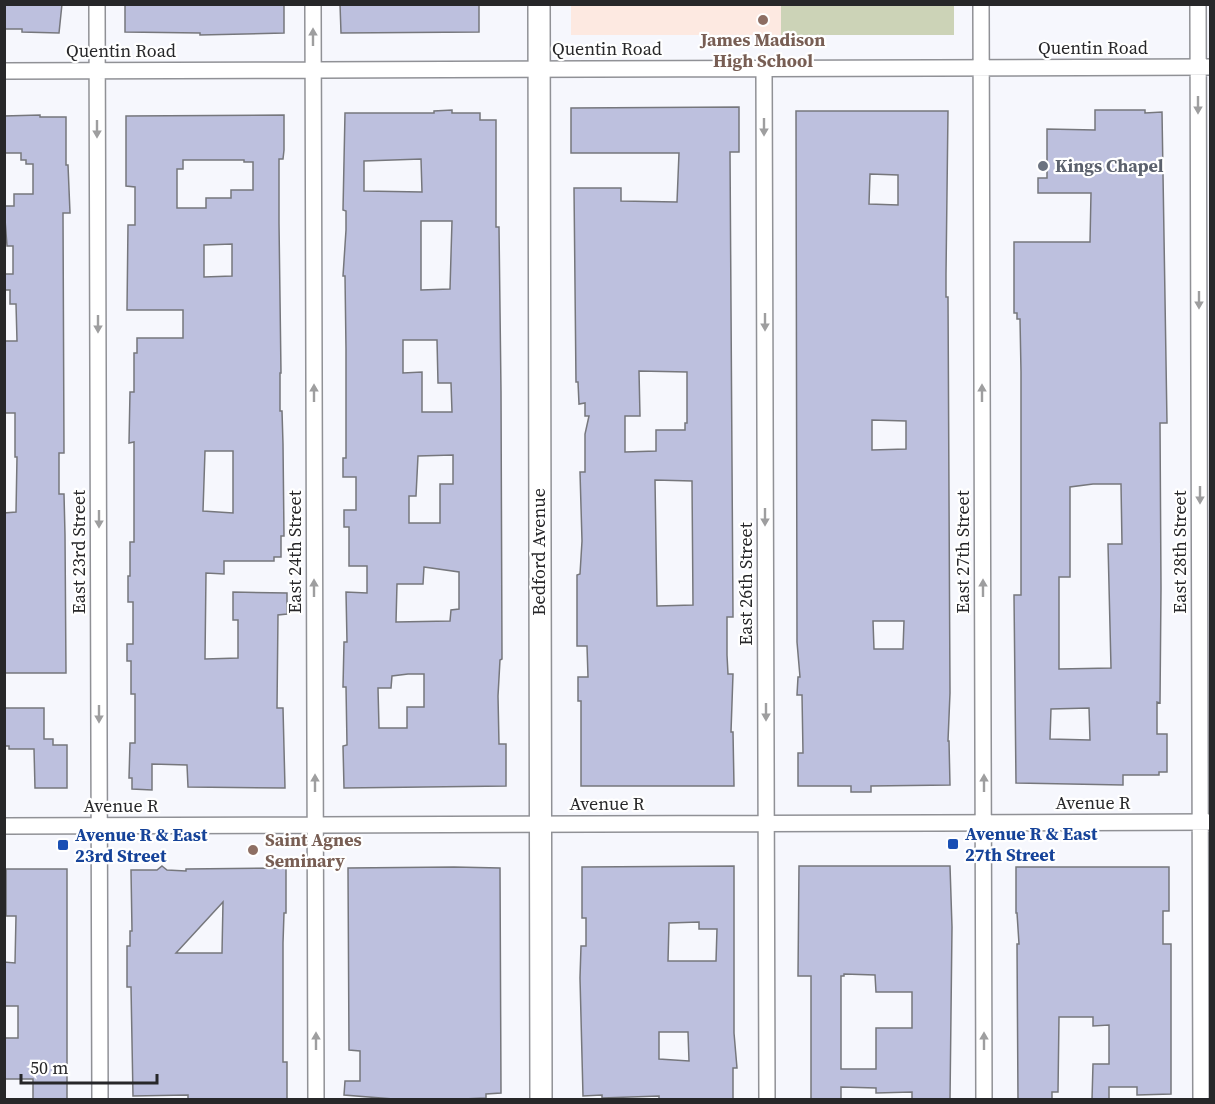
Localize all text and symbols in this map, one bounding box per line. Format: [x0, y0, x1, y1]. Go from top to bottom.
marker: James Madison High School [756, 13, 770, 27]
place label: James Madison High School [700, 27, 825, 73]
one-way arrow [308, 28, 318, 47]
street label: Quentin Road [1038, 35, 1148, 60]
street label: Quentin Road [552, 36, 662, 61]
street label: Quentin Road [66, 38, 176, 63]
one-way arrow [1193, 95, 1203, 114]
one-way arrow [759, 117, 769, 136]
one-way arrow [92, 120, 102, 139]
place label: Kings Chapel [1055, 153, 1164, 178]
marker: Kings Chapel [1036, 159, 1050, 173]
one-way arrow [1194, 290, 1204, 309]
one-way arrow [760, 312, 770, 331]
one-way arrow [93, 315, 103, 334]
one-way arrow [309, 384, 319, 403]
one-way arrow [977, 384, 987, 403]
one-way arrow [1195, 485, 1205, 504]
street label: Bedford Avenue [526, 488, 551, 616]
street label: East 23rd Street [66, 490, 91, 614]
street label: East 24th Street [282, 490, 307, 614]
street label: East 27th Street [950, 490, 975, 614]
street label: East 28th Street [1167, 490, 1192, 614]
one-way arrow [760, 507, 770, 526]
one-way arrow [94, 510, 104, 529]
street label: East 26th Street [733, 522, 758, 646]
one-way arrow [309, 579, 319, 598]
one-way arrow [978, 579, 988, 598]
one-way arrow [761, 702, 771, 721]
one-way arrow [94, 705, 104, 724]
one-way arrow [310, 774, 320, 793]
one-way arrow [979, 774, 989, 793]
street label: Avenue R [1055, 790, 1131, 815]
street label: Avenue R [569, 791, 645, 816]
street label: Avenue R [83, 793, 159, 818]
place label: Avenue R & East 27th Street [965, 821, 1098, 867]
place label: Avenue R & East 23rd Street [75, 822, 208, 868]
place label: Saint Agnes Seminary [265, 827, 362, 873]
marker: Avenue R & East 27th Street [946, 837, 960, 851]
marker: Avenue R & East 23rd Street [56, 838, 70, 852]
marker: Saint Agnes Seminary [246, 843, 260, 857]
one-way arrow [311, 1032, 321, 1051]
one-way arrow [979, 1032, 989, 1051]
scale bar [21, 1047, 158, 1085]
text: 50 m [30, 1055, 68, 1080]

